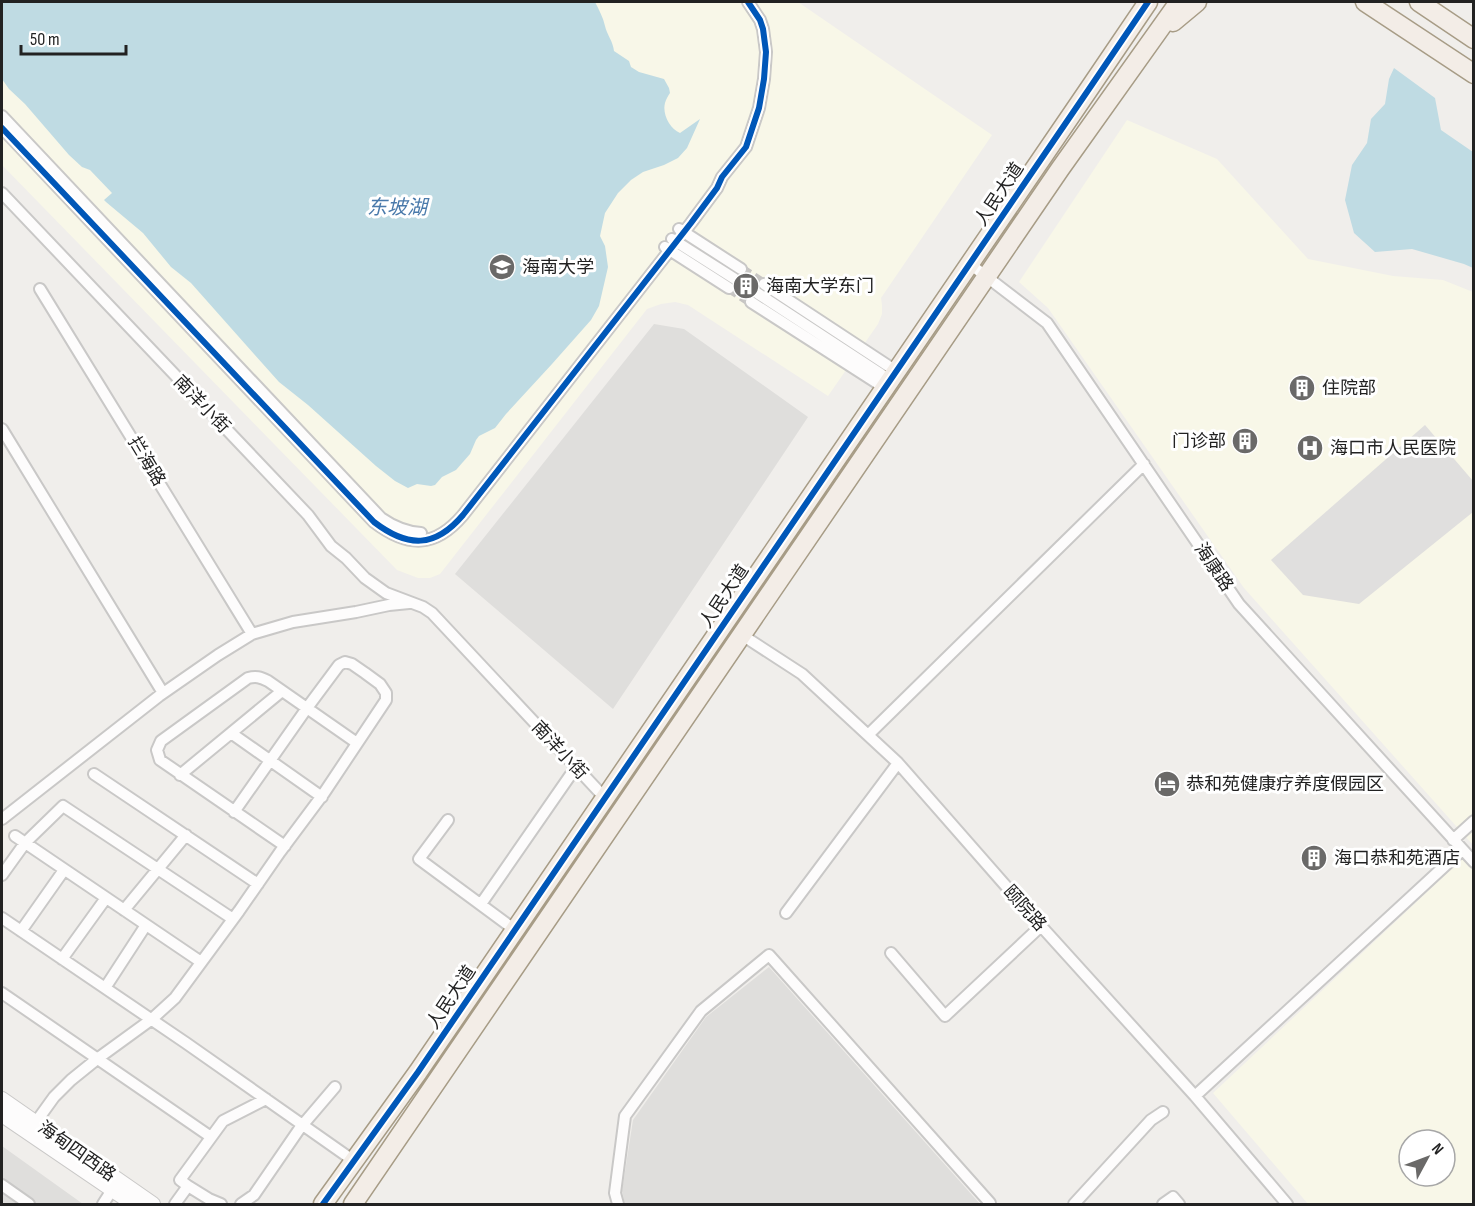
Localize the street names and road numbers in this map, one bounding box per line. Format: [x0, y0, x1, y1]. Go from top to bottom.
street label: 人民大道 [971, 159, 1028, 230]
street label: 南洋小街 [169, 371, 234, 438]
street label: 拦海路 [124, 433, 169, 490]
street label: 海康路 [1190, 539, 1237, 596]
street label: 人民大道 [696, 561, 753, 632]
street label: 南洋小街 [527, 717, 592, 784]
street label: 颐院路 [999, 881, 1050, 935]
street label: 人民大道 [423, 962, 480, 1033]
street label: 海甸四西路 [34, 1117, 120, 1186]

